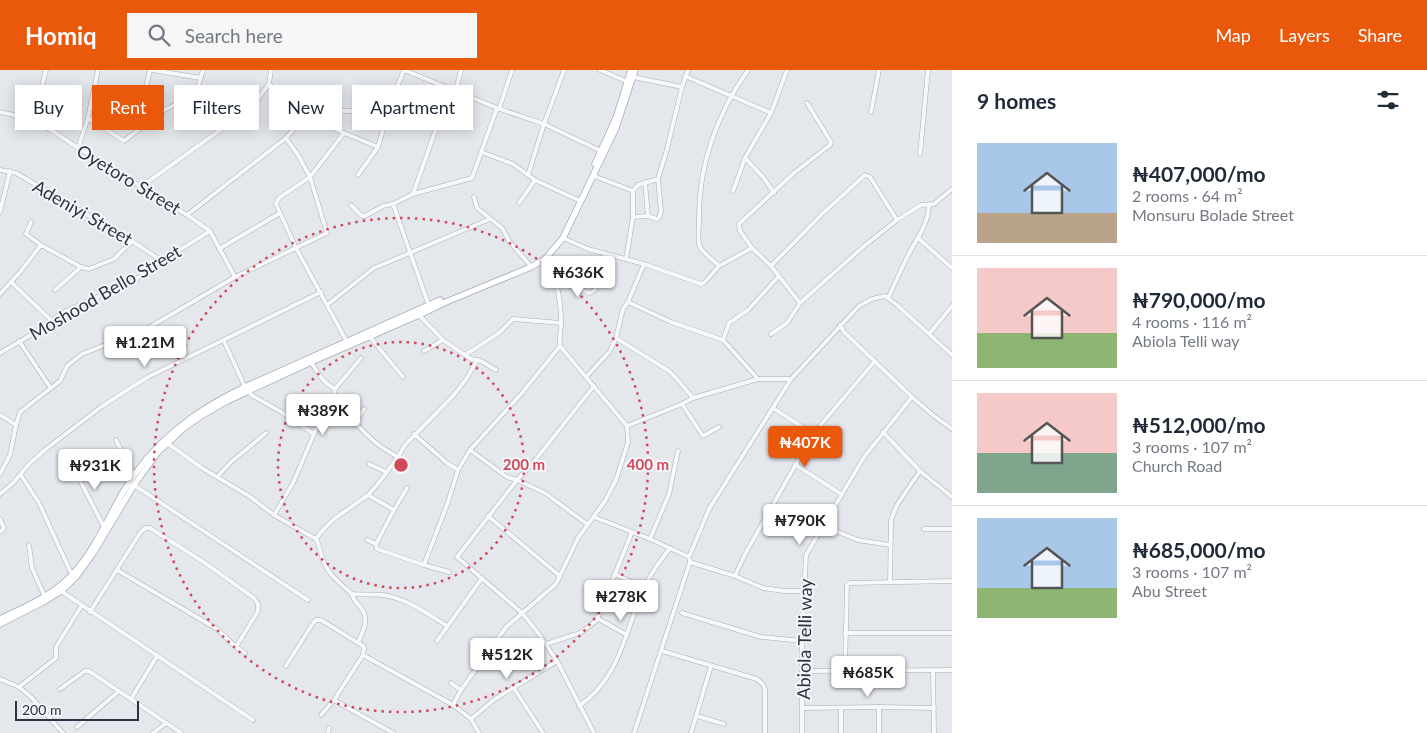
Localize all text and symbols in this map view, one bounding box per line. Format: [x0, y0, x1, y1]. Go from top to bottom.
search box [127, 13, 477, 58]
text: Homiq [25, 21, 97, 50]
icon: search [145, 21, 173, 49]
text: Search here [185, 24, 283, 47]
text: Map [1215, 24, 1251, 46]
text: Layers [1279, 24, 1330, 46]
text: Share [1358, 24, 1402, 46]
chip: Buy [15, 85, 82, 130]
chip: Rent [92, 85, 164, 130]
chip: Filters [174, 85, 259, 130]
chip: New [269, 85, 342, 130]
chip: Apartment [352, 85, 473, 130]
icon: filters [1374, 86, 1402, 114]
text: 9 homes [977, 88, 1056, 113]
street label: Oyetoro Street [73, 139, 186, 219]
text: ₦407,000/mo [1132, 161, 1266, 186]
icon: home [1017, 163, 1077, 223]
street label: Adeniyi Street [29, 175, 137, 250]
text: 2 rooms · 64 m² [1132, 186, 1243, 205]
text: Monsuru Bolade Street [1132, 205, 1294, 224]
street label: Moshood Bello Street [25, 239, 185, 344]
pin: ₦636K [543, 256, 613, 298]
text: ₦636K [552, 262, 604, 281]
text: ₦790,000/mo [1132, 287, 1266, 312]
icon: home [1017, 288, 1077, 348]
text: 4 rooms · 116 m² [1132, 312, 1252, 331]
pin: ₦1.21M [104, 326, 186, 368]
text: Abiola Telli way [1132, 331, 1240, 350]
text: ₦1.21M [115, 332, 175, 351]
pin: ₦389K [288, 394, 358, 436]
text: ₦389K [297, 400, 349, 419]
text: ₦512,000/mo [1132, 412, 1266, 437]
icon: home [1017, 413, 1077, 473]
pin: ₦407K [770, 426, 840, 468]
text: ₦407K [779, 432, 831, 451]
text: 3 rooms · 107 m² [1132, 437, 1252, 456]
pin: ₦931K [60, 448, 130, 491]
text: ₦931K [69, 455, 121, 474]
text: 200 m [503, 455, 545, 473]
text: 400 m [627, 455, 669, 473]
centre of rings [392, 456, 410, 474]
text: Church Road [1132, 456, 1222, 475]
pin: ₦790K [765, 504, 835, 546]
text: ₦790K [774, 510, 826, 529]
text: ₦685,000/mo [1132, 537, 1266, 562]
icon: home [1017, 538, 1077, 598]
text: 3 rooms · 107 m² [1132, 562, 1252, 581]
street label: Abiola Telli way [792, 578, 816, 700]
pin: ₦278K [586, 580, 656, 622]
text: Abu Street [1132, 581, 1207, 600]
text: ₦278K [595, 586, 647, 605]
pin: ₦512K [472, 638, 542, 680]
text: ₦512K [481, 644, 533, 663]
pin: ₦685K [833, 656, 903, 698]
text: ₦685K [842, 662, 894, 681]
scale bar [15, 698, 139, 721]
text: 200 m [22, 701, 61, 718]

